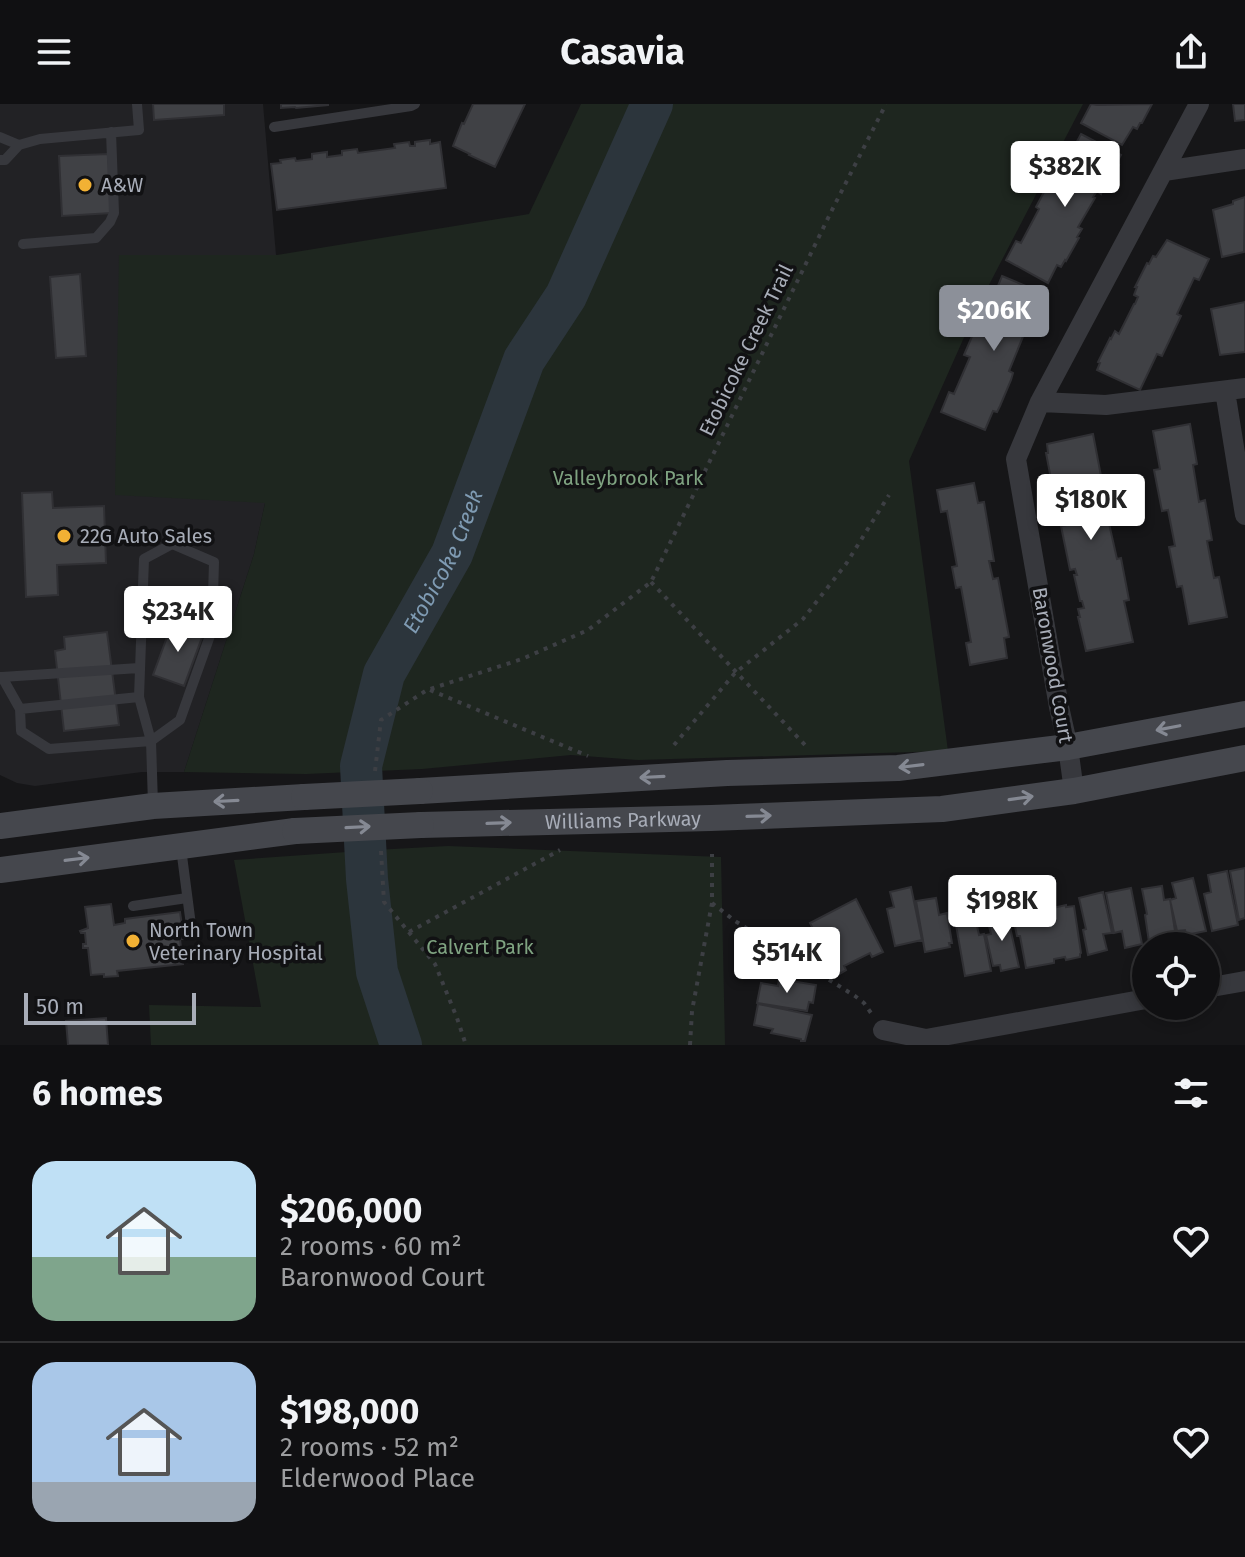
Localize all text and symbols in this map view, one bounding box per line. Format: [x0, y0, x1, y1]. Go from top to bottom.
icon: menu [32, 30, 76, 74]
text: Casavia [560, 30, 685, 74]
icon: share [1169, 30, 1213, 74]
pin: $382K [1009, 141, 1121, 209]
text: $382K [1029, 151, 1101, 182]
place label: A&W [101, 173, 144, 197]
marker: A&W [76, 176, 94, 194]
street label: Etobicoke Creek Trail [694, 260, 798, 440]
pin: $206K [938, 285, 1050, 353]
text: $206K [957, 295, 1031, 326]
park label: Valleybrook Park [553, 466, 704, 490]
pin: $180K [1035, 474, 1147, 542]
text: $180K [1055, 484, 1127, 515]
water label: Etobicoke Creek [397, 486, 488, 638]
place label: 22G Auto Sales [80, 524, 212, 548]
marker: 22G Auto Sales [55, 527, 73, 545]
street label: Baronwood Court [1027, 585, 1079, 745]
pin: $234K [122, 586, 234, 654]
text: $234K [142, 596, 214, 627]
one-way arrow [1156, 721, 1181, 736]
one-way arrow [898, 759, 925, 774]
one-way arrow [639, 770, 665, 785]
one-way arrow [1008, 790, 1033, 805]
one-way arrow [213, 794, 240, 809]
street label: Williams Parkway [545, 806, 701, 834]
one-way arrow [745, 808, 772, 823]
one-way arrow [485, 815, 512, 830]
one-way arrow [344, 820, 371, 835]
one-way arrow [63, 852, 90, 867]
pin: $198K [946, 875, 1058, 943]
text: $198K [966, 885, 1038, 916]
place label: North Town Veterinary Hospital [149, 918, 323, 965]
pin: $514K [731, 927, 843, 995]
marker: North Town Veterinary Hospital [124, 932, 142, 950]
map controls [1132, 932, 1220, 1020]
button: locate [1132, 932, 1220, 1020]
park label: Calvert Park [426, 935, 535, 959]
text: $514K [752, 937, 822, 968]
scale bar [24, 989, 196, 1025]
text: 50 m [36, 993, 84, 1020]
icon: filters [1169, 1071, 1213, 1115]
text: 6 homes [32, 1073, 163, 1114]
text: $206,000 [280, 1190, 422, 1231]
icon: home [96, 1193, 192, 1289]
icon: heart [1169, 1219, 1213, 1263]
text: 2 rooms · 60 m² [280, 1231, 462, 1262]
text: Baronwood Court [280, 1262, 485, 1293]
text: $198,000 [280, 1391, 419, 1432]
icon: home [96, 1394, 192, 1490]
icon: heart [1169, 1420, 1213, 1464]
text: 2 rooms · 52 m² [280, 1432, 459, 1463]
text: Elderwood Place [280, 1463, 475, 1494]

